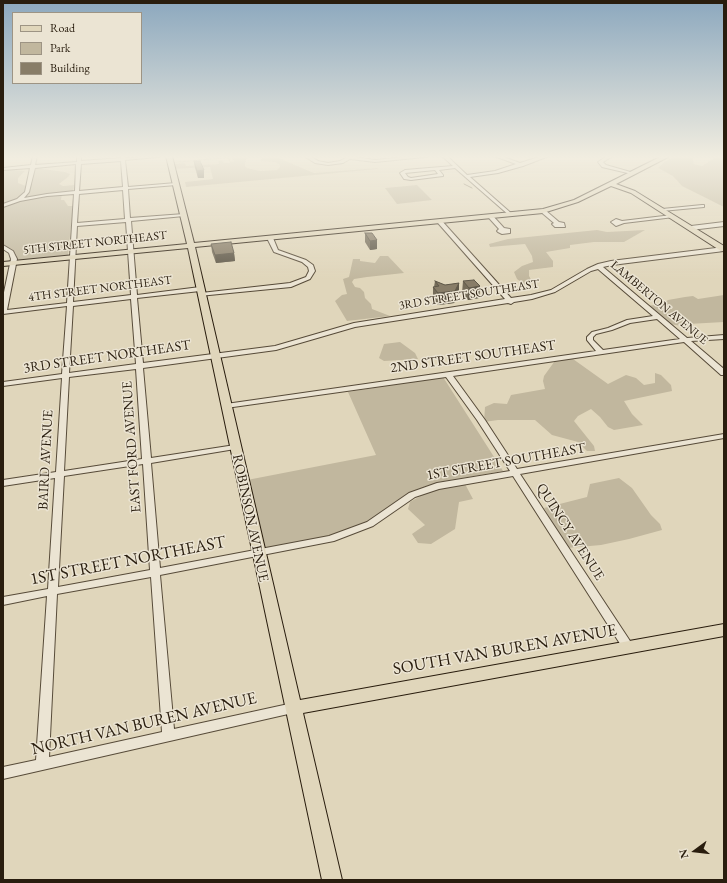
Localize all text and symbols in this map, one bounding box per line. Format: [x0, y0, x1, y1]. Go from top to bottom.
legend [12, 12, 142, 84]
text: Road [50, 20, 75, 36]
text: Park [50, 40, 70, 56]
text: Building [50, 60, 90, 76]
street label: 5TH STREET NORTHEAST [22, 228, 168, 258]
street label: LAMBERTON AVENUE [607, 258, 711, 348]
street label: 4TH STREET NORTHEAST [27, 273, 173, 305]
street label: 3RD STREET SOUTHEAST [398, 277, 540, 313]
street label: 3RD STREET NORTHEAST [22, 337, 192, 377]
street label: 2ND STREET SOUTHEAST [389, 337, 557, 377]
street label: EAST FORD AVENUE [119, 381, 145, 513]
street label: BAIRD AVENUE [35, 409, 57, 511]
street label: 1ST STREET SOUTHEAST [425, 440, 587, 484]
street label: ROBINSON AVENUE [228, 453, 272, 583]
street label: QUINCY AVENUE [532, 480, 608, 584]
street label: 1ST STREET NORTHEAST [28, 532, 228, 590]
street label: SOUTH VAN BUREN AVENUE [391, 620, 619, 680]
street label: NORTH VAN BUREN AVENUE [29, 688, 259, 760]
north arrow [675, 831, 715, 871]
text: N [675, 848, 691, 860]

